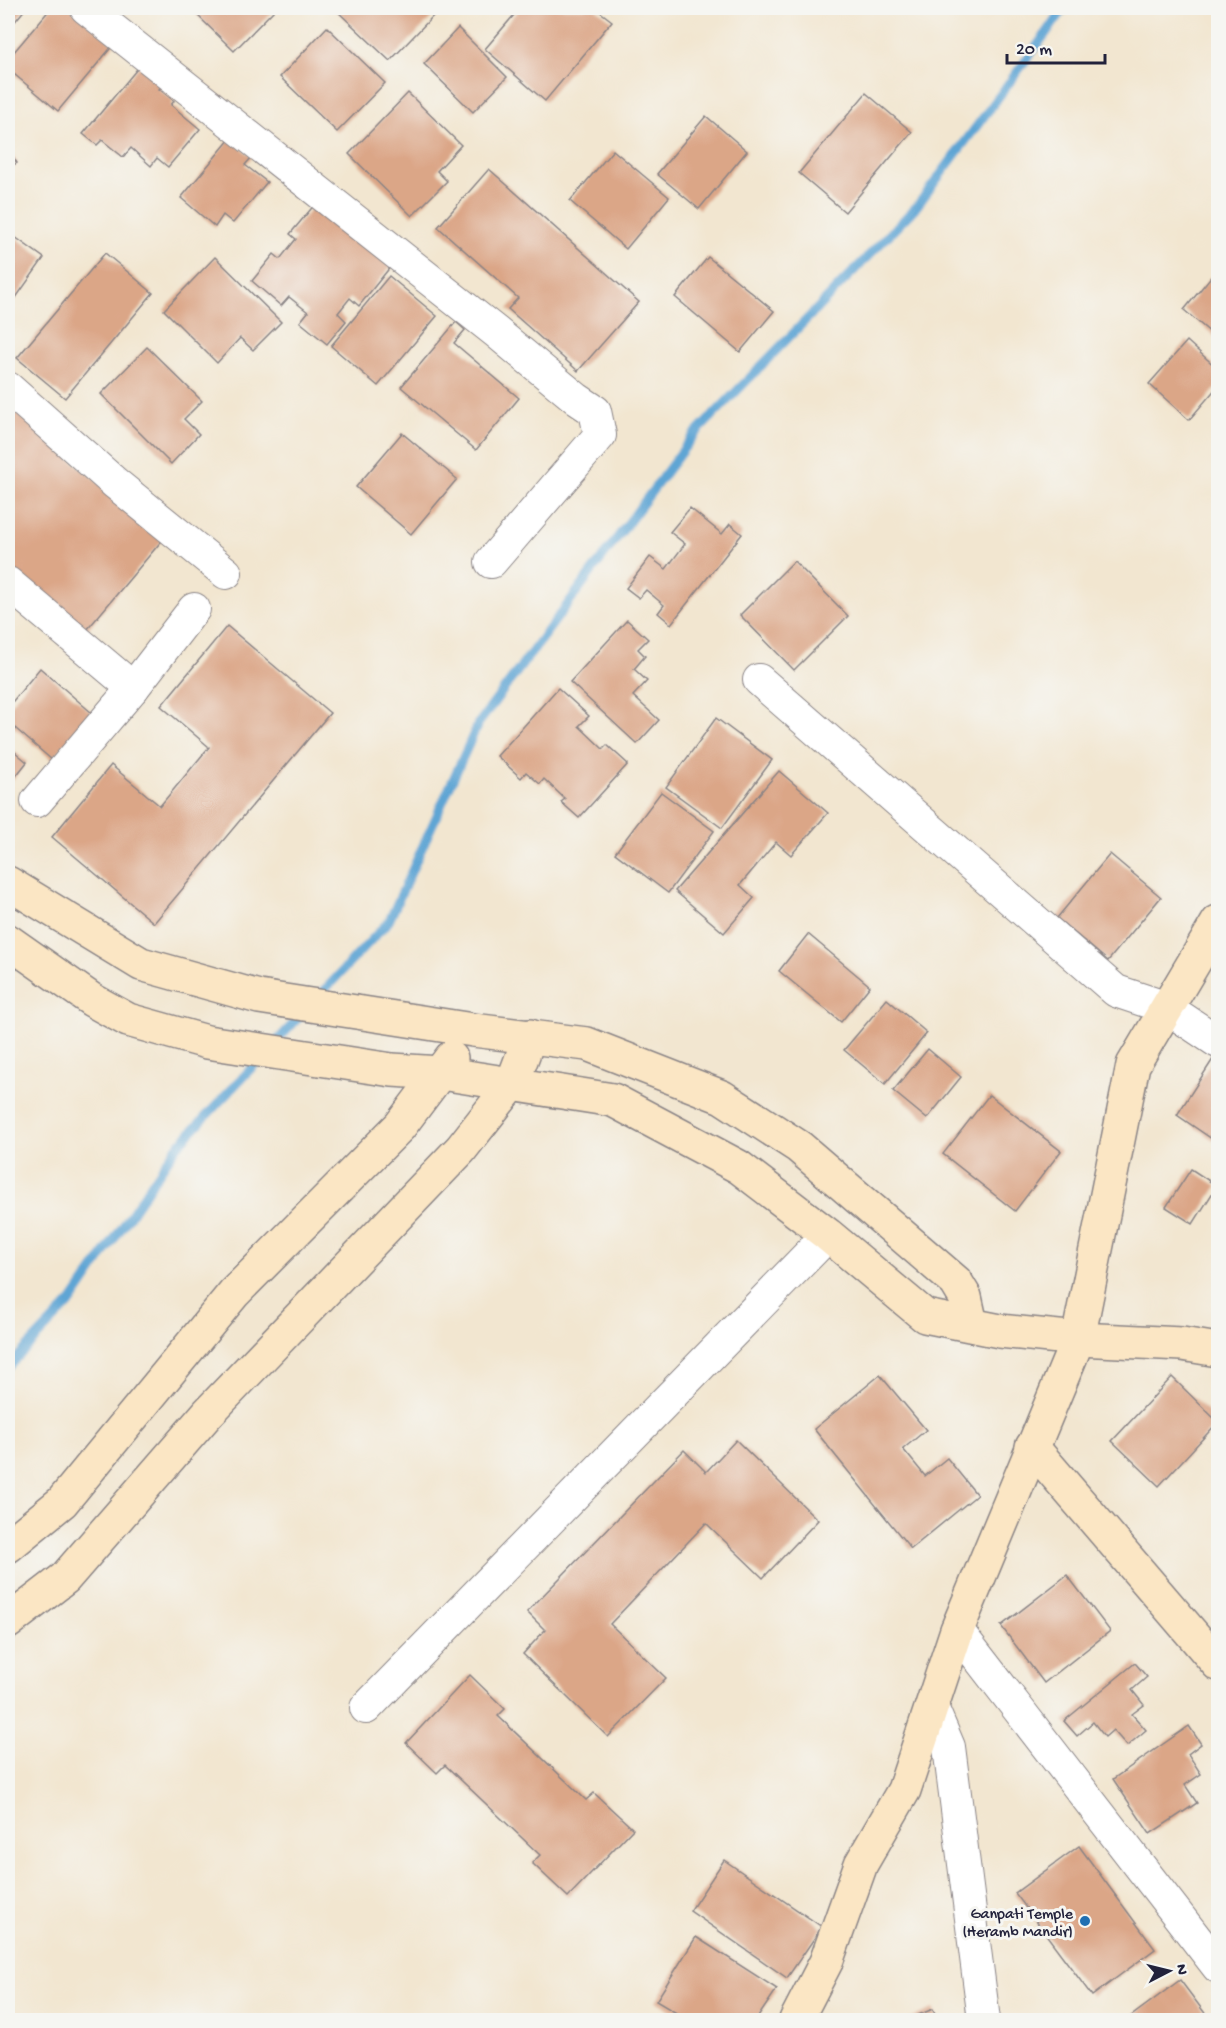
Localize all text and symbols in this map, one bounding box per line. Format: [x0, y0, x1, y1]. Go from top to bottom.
scale bar [1007, 27, 1104, 65]
text: 20 m [1016, 40, 1052, 61]
place label: Ganpati Temple (Heramb Mandir) [962, 1906, 1074, 1943]
marker: Ganpati Temple (Heramb Mandir) [1078, 1914, 1092, 1928]
north arrow [1139, 1941, 1199, 2001]
text: N [1170, 1963, 1191, 1976]

